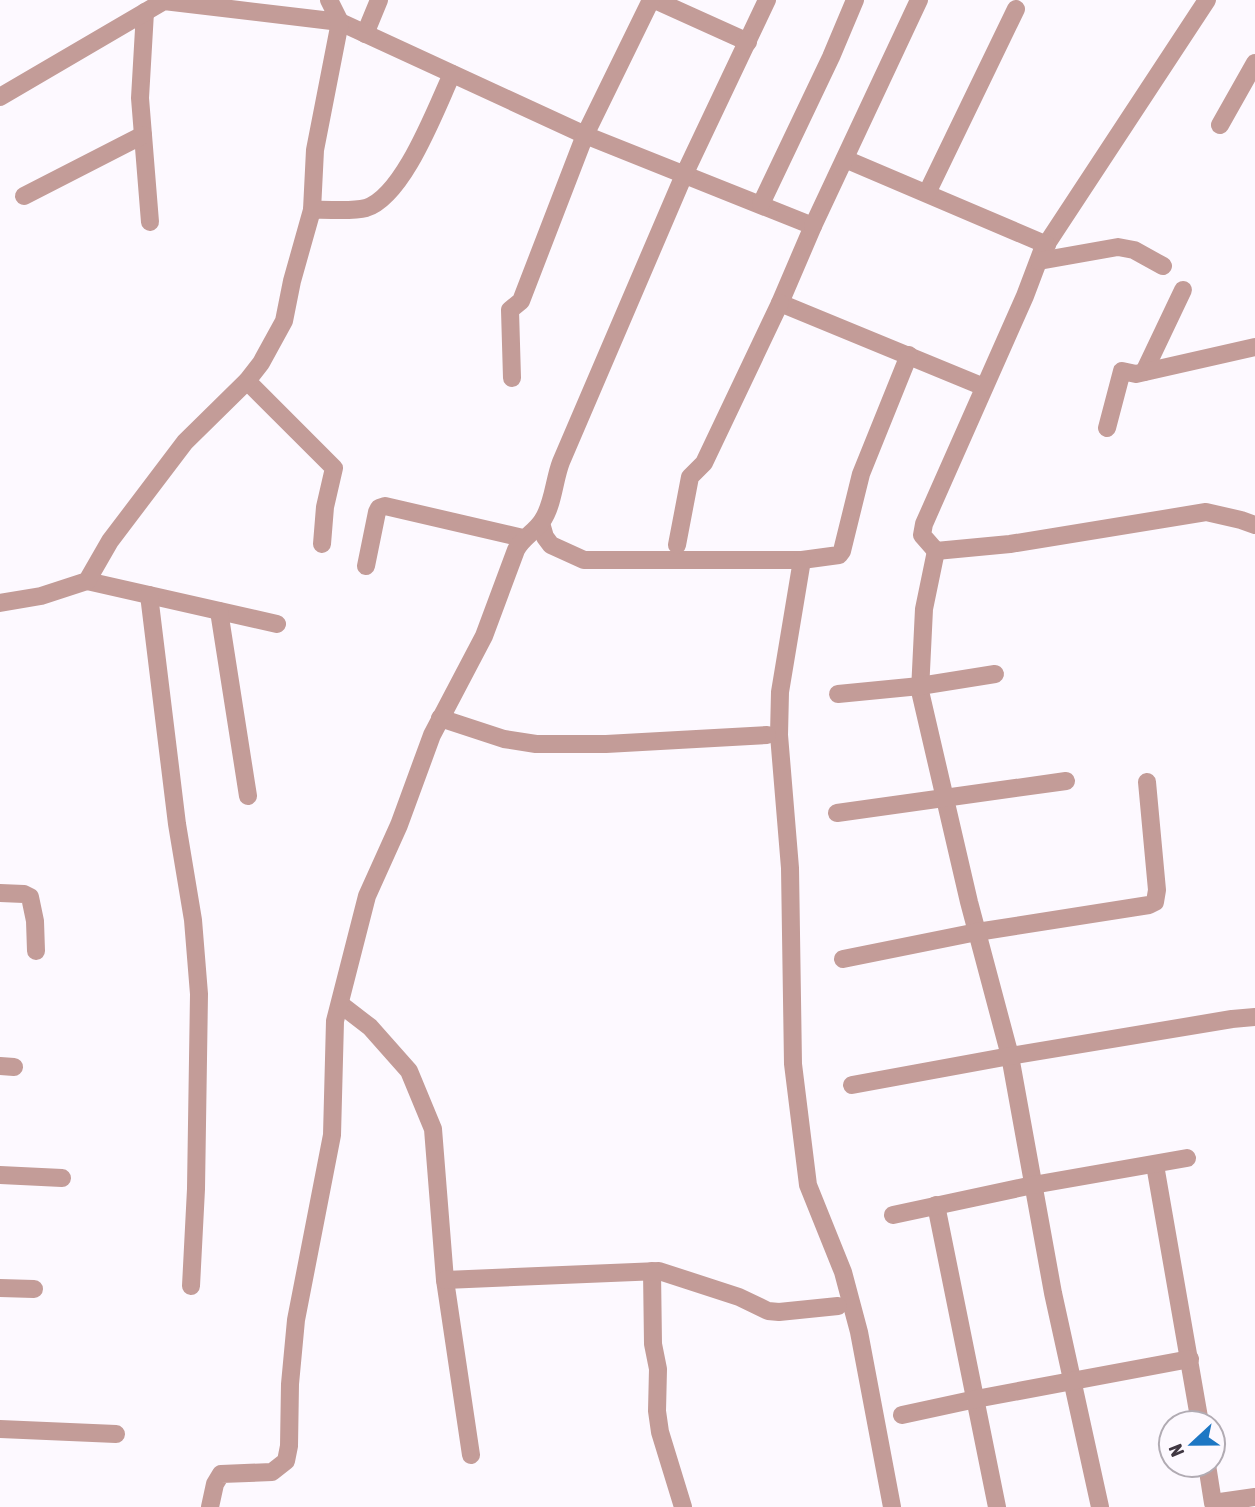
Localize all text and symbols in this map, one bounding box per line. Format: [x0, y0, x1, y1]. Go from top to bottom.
north arrow [1157, 1409, 1227, 1479]
text: N [1164, 1441, 1189, 1460]

